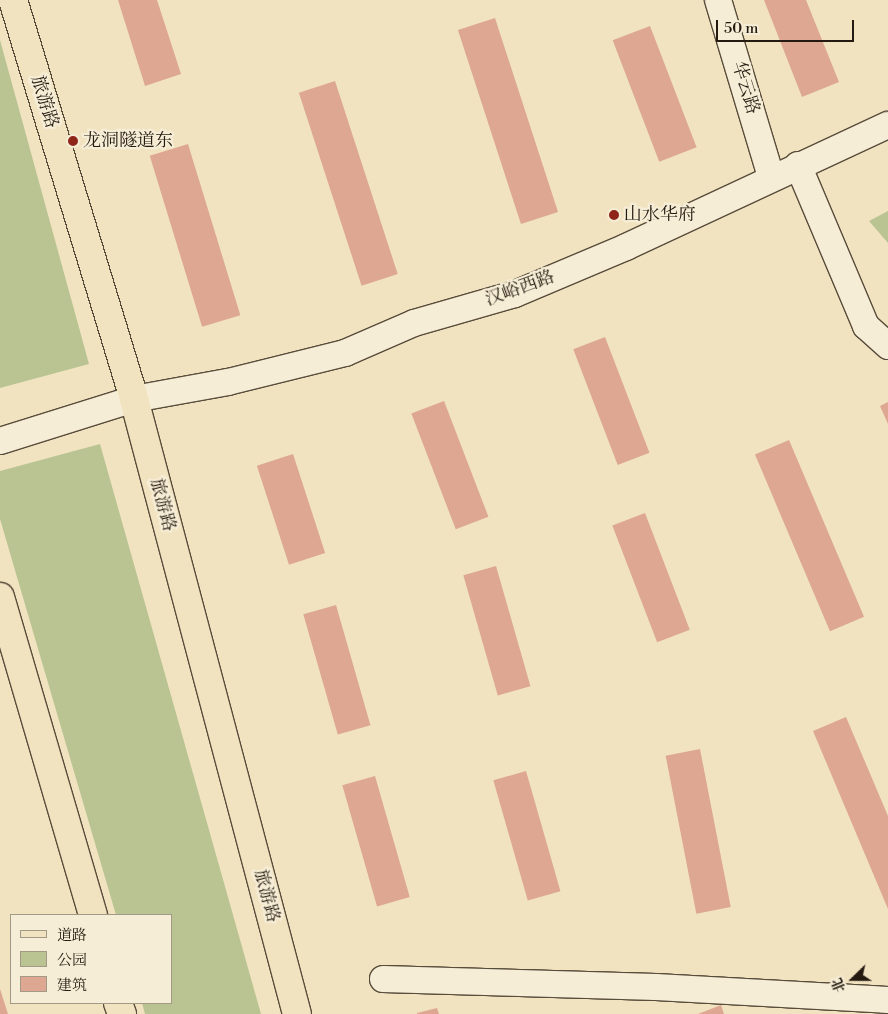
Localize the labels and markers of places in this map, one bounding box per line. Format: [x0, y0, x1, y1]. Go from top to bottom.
place label: 龙洞隧道东 [83, 130, 173, 152]
marker: 龙洞隧道东 [67, 135, 79, 147]
place label: 山水华府 [624, 204, 696, 226]
marker: 山水华府 [608, 209, 620, 221]

